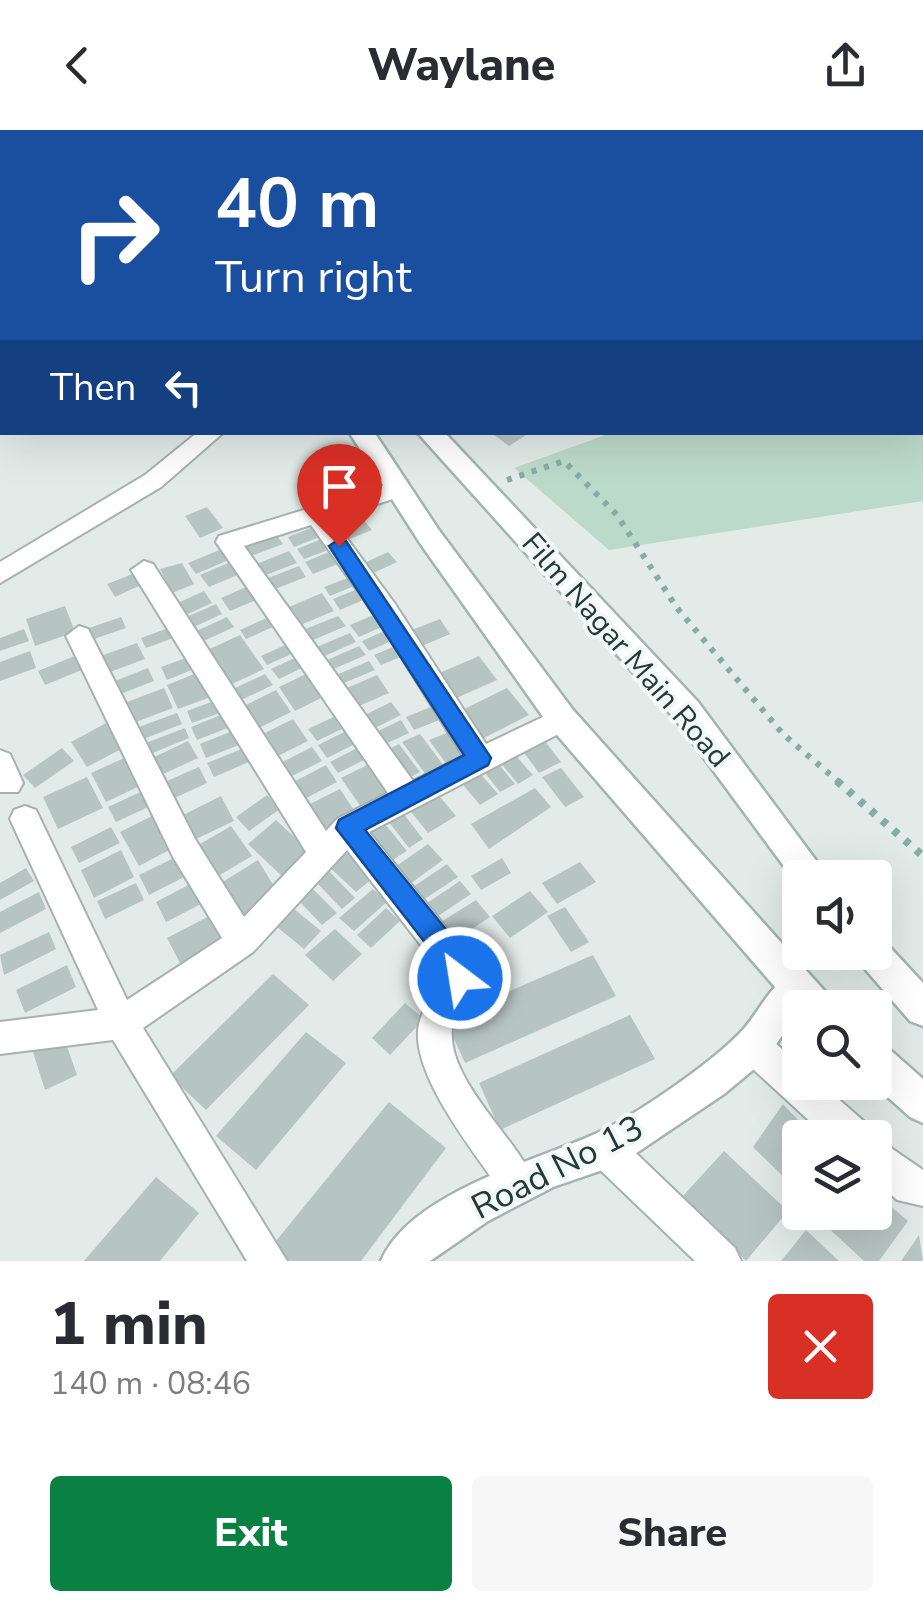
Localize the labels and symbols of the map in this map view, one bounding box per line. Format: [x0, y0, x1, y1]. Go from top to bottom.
pin [297, 444, 382, 547]
street label: Film Nagar Main Road [512, 524, 739, 777]
position arrow [408, 926, 512, 1030]
street label: Road No 13 [463, 1104, 651, 1231]

